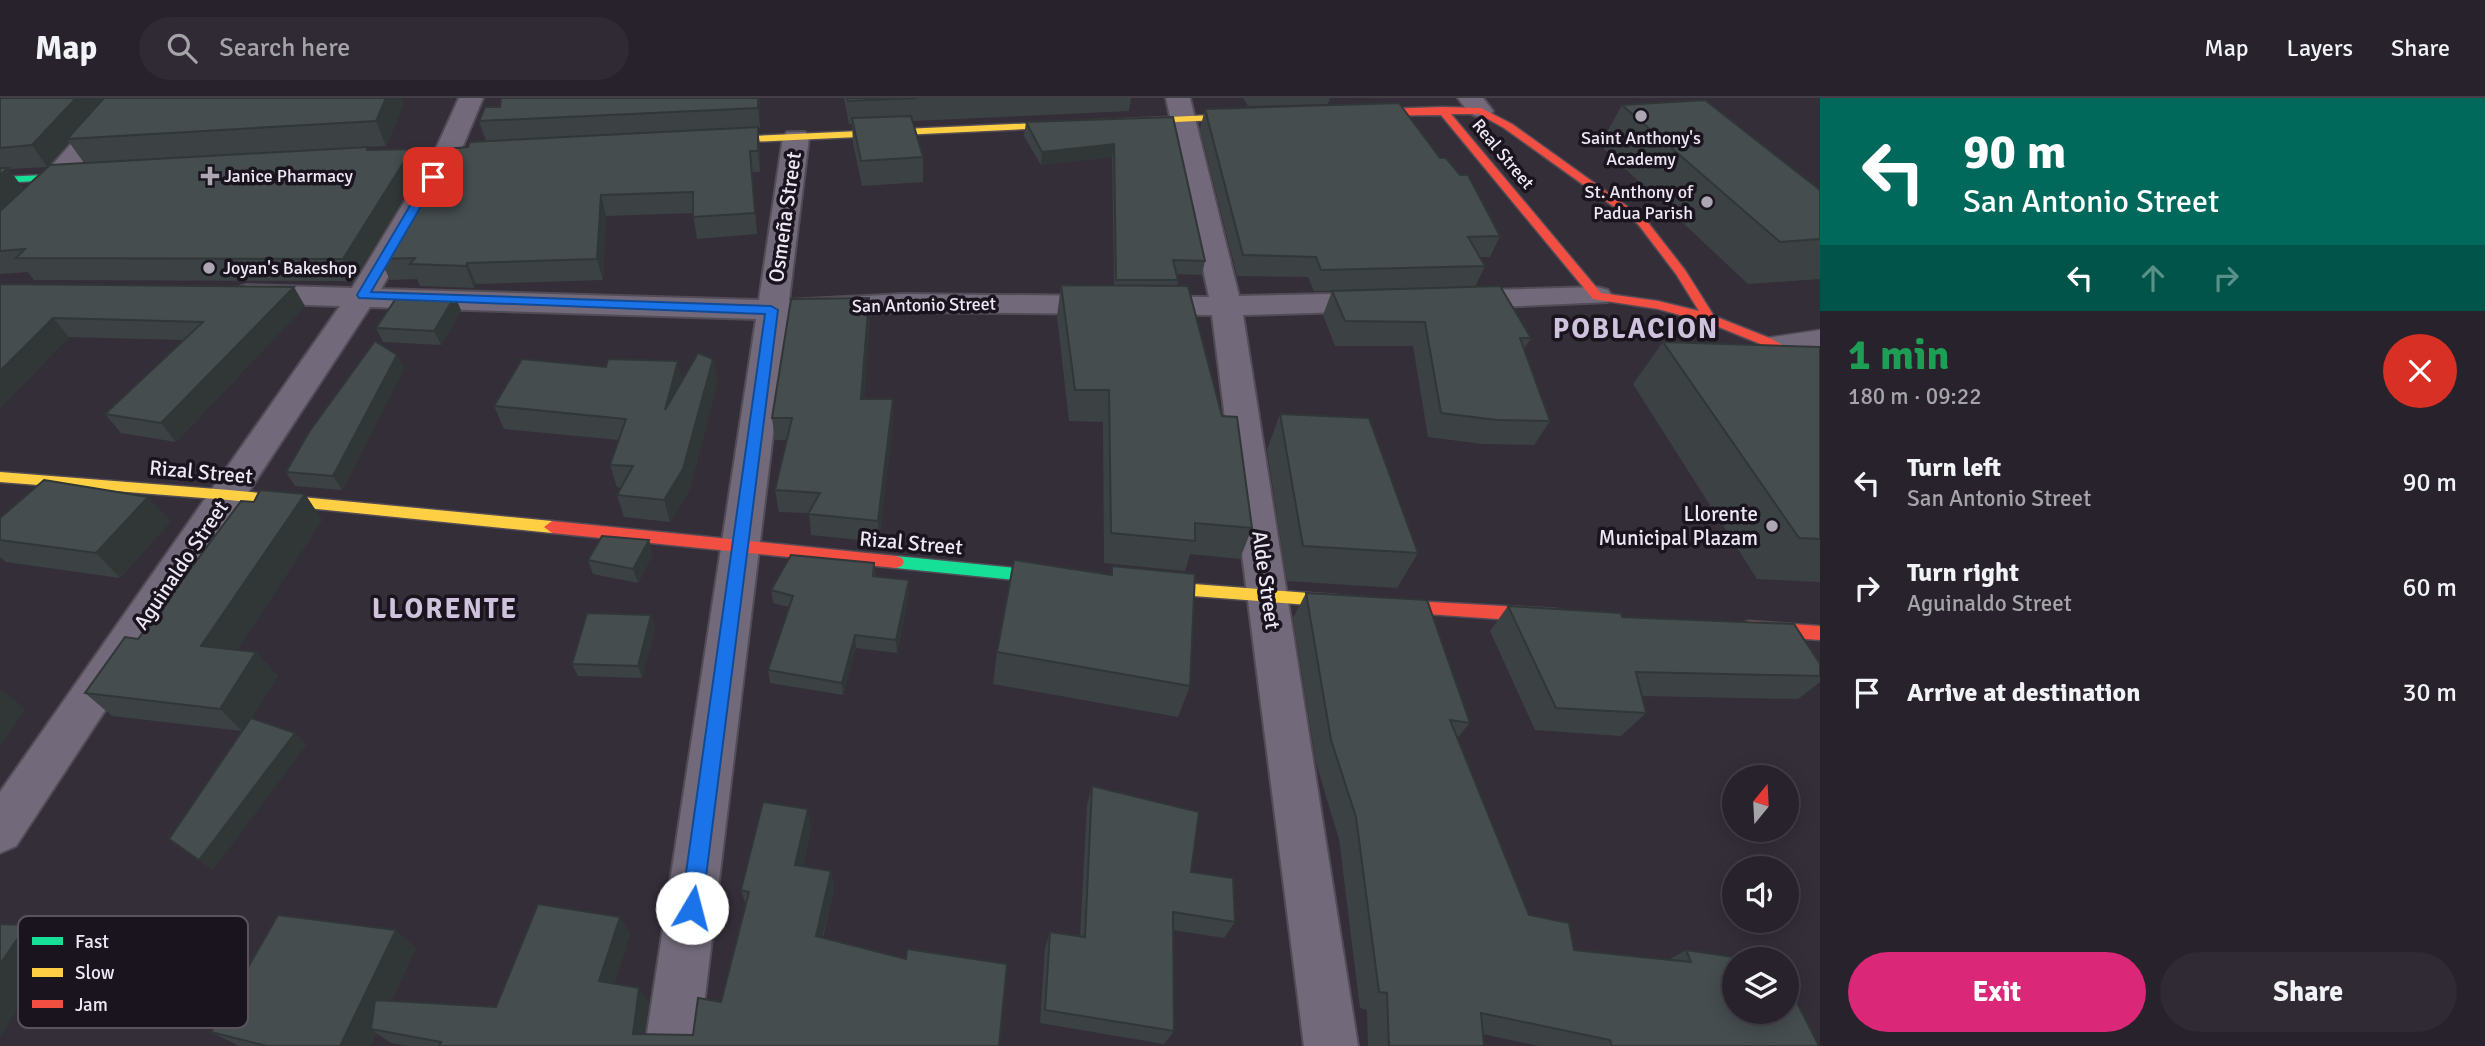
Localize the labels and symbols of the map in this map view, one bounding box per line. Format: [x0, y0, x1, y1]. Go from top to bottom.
marker: Saint Anthony's Academy [1633, 108, 1649, 124]
street label: Real Street [1467, 114, 1539, 194]
place label: Saint Anthony's Academy [1581, 127, 1701, 170]
pin [403, 147, 463, 207]
street label: Osmeña Street [763, 150, 807, 284]
place label: Janice Pharmacy [224, 165, 353, 187]
marker: Janice Pharmacy [202, 168, 218, 184]
place label: St. Anthony of Padua Parish [1585, 181, 1694, 224]
marker: St. Anthony of Padua Parish [1699, 194, 1715, 210]
place label: Joyan's Bakeshop [223, 257, 357, 279]
marker: Joyan's Bakeshop [201, 260, 217, 276]
street label: San Antonio Street [852, 293, 996, 317]
district label: POBLACION [1553, 312, 1719, 346]
street label: Rizal Street [148, 455, 254, 489]
street label: Aguinaldo Street [128, 495, 234, 635]
place label: Llorente Municipal Plazam [1599, 501, 1758, 551]
marker: Llorente Municipal Plazam [1764, 518, 1780, 534]
street label: Rizal Street [858, 526, 964, 560]
street label: Alde Street [1246, 529, 1286, 631]
district label: LLORENTE [372, 592, 518, 626]
north arrow [1722, 765, 1799, 842]
position arrow [655, 871, 729, 945]
legend [18, 916, 248, 1028]
text: Fast [75, 930, 109, 954]
text: Slow [75, 961, 115, 985]
text: Jam [75, 993, 108, 1017]

